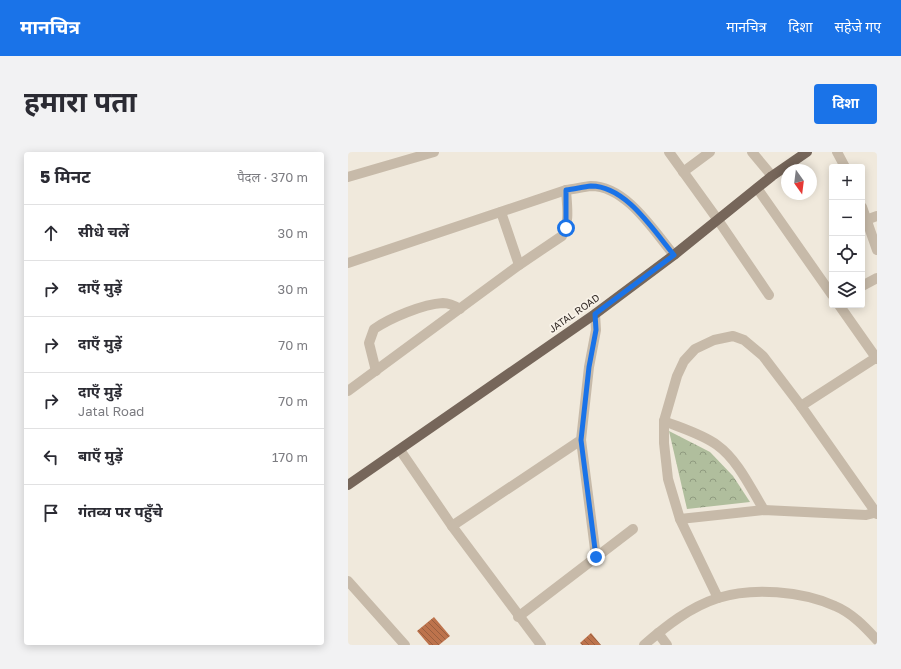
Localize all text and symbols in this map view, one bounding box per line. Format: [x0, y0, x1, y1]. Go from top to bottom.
text: मानचित्र [20, 15, 80, 38]
text: मानचित्र [726, 18, 766, 35]
text: दिशा [788, 18, 813, 35]
text: सहेजे गए [835, 18, 881, 35]
button: दिशा [814, 84, 877, 124]
text: हमारा पता [24, 85, 137, 118]
north arrow [781, 164, 817, 200]
map controls [829, 164, 865, 308]
button: + [829, 164, 865, 200]
text: 5 मिनट [40, 166, 90, 187]
text: पैदल · 370 m [237, 169, 308, 185]
button: − [829, 200, 865, 236]
route start [557, 219, 575, 237]
icon: ahead [40, 222, 62, 244]
text: सीधे चलें [78, 222, 129, 240]
text: 30 m [278, 225, 308, 241]
button: locate [829, 236, 865, 272]
button: layers [829, 272, 865, 308]
icon: right [40, 278, 62, 300]
text: दाएँ मुड़ें [78, 278, 122, 296]
text: 30 m [278, 281, 308, 297]
street label: JATAL ROAD [546, 291, 602, 335]
icon: right [40, 334, 62, 356]
text: दाएँ मुड़ें [78, 334, 122, 352]
text: 70 m [278, 337, 308, 353]
text: दाएँ मुड़ें [78, 382, 122, 400]
icon: right [40, 390, 62, 412]
text: 70 m [278, 393, 308, 409]
text: Jatal Road [78, 403, 144, 419]
icon: left [40, 446, 62, 468]
text: बाएँ मुड़ें [78, 446, 123, 464]
text: 170 m [272, 449, 308, 465]
icon: arrive [40, 502, 62, 524]
text: गंतव्य पर पहुँचे [78, 502, 163, 520]
route end [587, 548, 605, 566]

